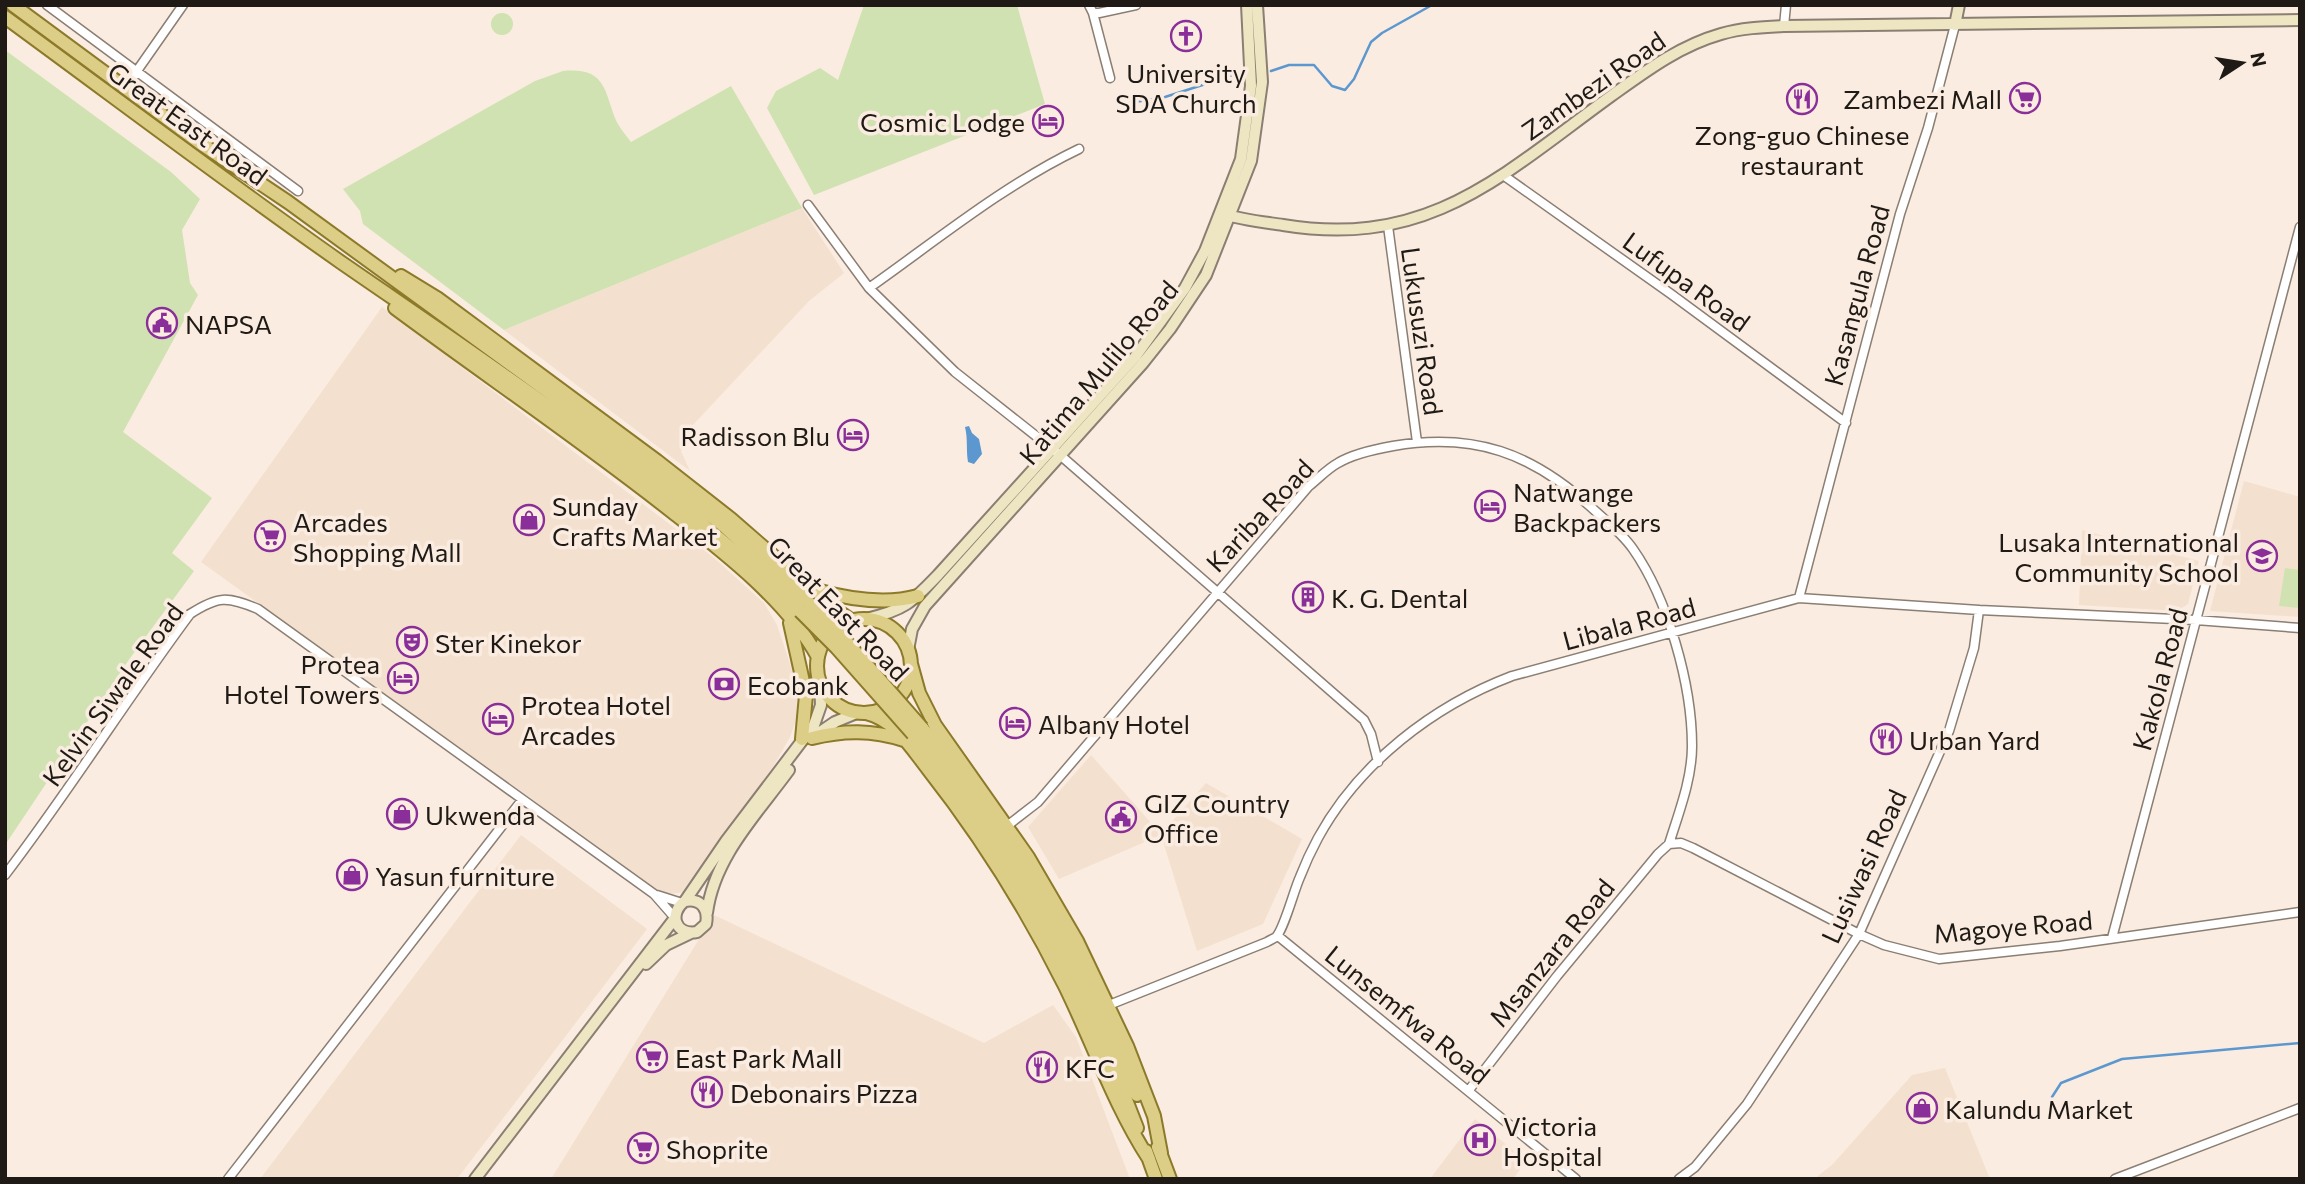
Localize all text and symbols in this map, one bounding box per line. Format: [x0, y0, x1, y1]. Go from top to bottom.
church icon: University SDA Church [1169, 19, 1203, 53]
street label: Zambezi Road [1515, 24, 1671, 146]
north arrow [2207, 28, 2277, 98]
text: N [2246, 50, 2272, 69]
street label: Great East Road [102, 55, 274, 191]
place label: University SDA Church [1115, 57, 1257, 118]
supermarket icon: Zambezi Mall [2008, 81, 2042, 115]
restaurant icon: Zong-guo Chinese restaurant [1785, 82, 1819, 116]
place label: Zambezi Mall [1843, 83, 2002, 114]
hotel icon: Cosmic Lodge [1031, 104, 1065, 138]
place label: Cosmic Lodge [860, 106, 1025, 137]
place label: Zong-guo Chinese restaurant [1694, 119, 1910, 180]
street label: Kasangula Road [1817, 201, 1895, 389]
street label: Lufupa Road [1618, 225, 1756, 337]
street label: Lukusuzi Road [1396, 245, 1450, 417]
street label: Katima Mulilo Road [1012, 274, 1184, 470]
public building icon: NAPSA [145, 306, 179, 340]
place label: NAPSA [185, 308, 272, 339]
hotel icon: Radisson Blu [836, 418, 870, 452]
place label: Radisson Blu [680, 420, 830, 451]
street label: Kariba Road [1199, 452, 1319, 578]
place label: Natwange Backpackers [1513, 476, 1661, 537]
hotel icon: Natwange Backpackers [1473, 489, 1507, 523]
place label: Sunday Crafts Market [552, 490, 718, 551]
shop icon: Sunday Crafts Market [512, 503, 546, 537]
place label: Arcades Shopping Mall [293, 506, 462, 567]
supermarket icon: Arcades Shopping Mall [253, 519, 287, 553]
place label: Lusaka International Community School [1998, 526, 2239, 587]
street label: Great East Road [762, 529, 916, 687]
school or university icon: Lusaka International Community School [2245, 539, 2279, 573]
building icon: K. G. Dental [1291, 580, 1325, 614]
place label: K. G. Dental [1331, 582, 1468, 613]
street label: Libala Road [1559, 590, 1699, 656]
street label: Kelvin Siwale Road [35, 596, 189, 792]
street label: Kakola Road [2125, 604, 2193, 754]
theatre icon: Ster Kinekor [395, 625, 429, 659]
place label: Ster Kinekor [435, 627, 582, 658]
place label: Protea Hotel Towers [224, 648, 380, 709]
hotel icon: Protea Hotel Towers [386, 661, 420, 695]
bank icon: Ecobank [707, 667, 741, 701]
place label: Ecobank [747, 669, 849, 700]
place label: Protea Hotel Arcades [521, 689, 671, 750]
hotel icon: Protea Hotel Arcades [481, 702, 515, 736]
hotel icon: Albany Hotel [998, 706, 1032, 740]
place label: Albany Hotel [1038, 708, 1190, 739]
restaurant icon: Urban Yard [1869, 722, 1903, 756]
place label: Urban Yard [1909, 724, 2040, 755]
street label: Lusiwasi Road [1814, 784, 1912, 948]
place label: GIZ Country Office [1144, 787, 1290, 848]
shop icon: Ukwenda [385, 797, 419, 831]
place label: Ukwenda [425, 799, 536, 830]
public building icon: GIZ Country Office [1104, 800, 1138, 834]
shop icon: Yasun furniture [335, 858, 369, 892]
place label: Yasun furniture [375, 860, 555, 891]
street label: Msanzara Road [1482, 872, 1620, 1032]
street label: Magoye Road [1932, 904, 2094, 948]
street label: Lunsemfwa Road [1319, 938, 1497, 1090]
supermarket icon: East Park Mall [635, 1040, 669, 1074]
place label: East Park Mall [675, 1042, 842, 1073]
restaurant icon: KFC [1025, 1050, 1059, 1084]
place label: KFC [1065, 1052, 1115, 1083]
restaurant icon: Debonairs Pizza [690, 1075, 724, 1109]
place label: Debonairs Pizza [730, 1077, 918, 1108]
shop icon: Kalundu Market [1905, 1091, 1939, 1125]
place label: Kalundu Market [1945, 1093, 2133, 1124]
place label: Victoria Hospital [1503, 1110, 1603, 1171]
hospital icon: Victoria Hospital [1463, 1123, 1497, 1157]
supermarket icon: Shoprite [626, 1131, 660, 1165]
place label: Shoprite [666, 1133, 768, 1164]

